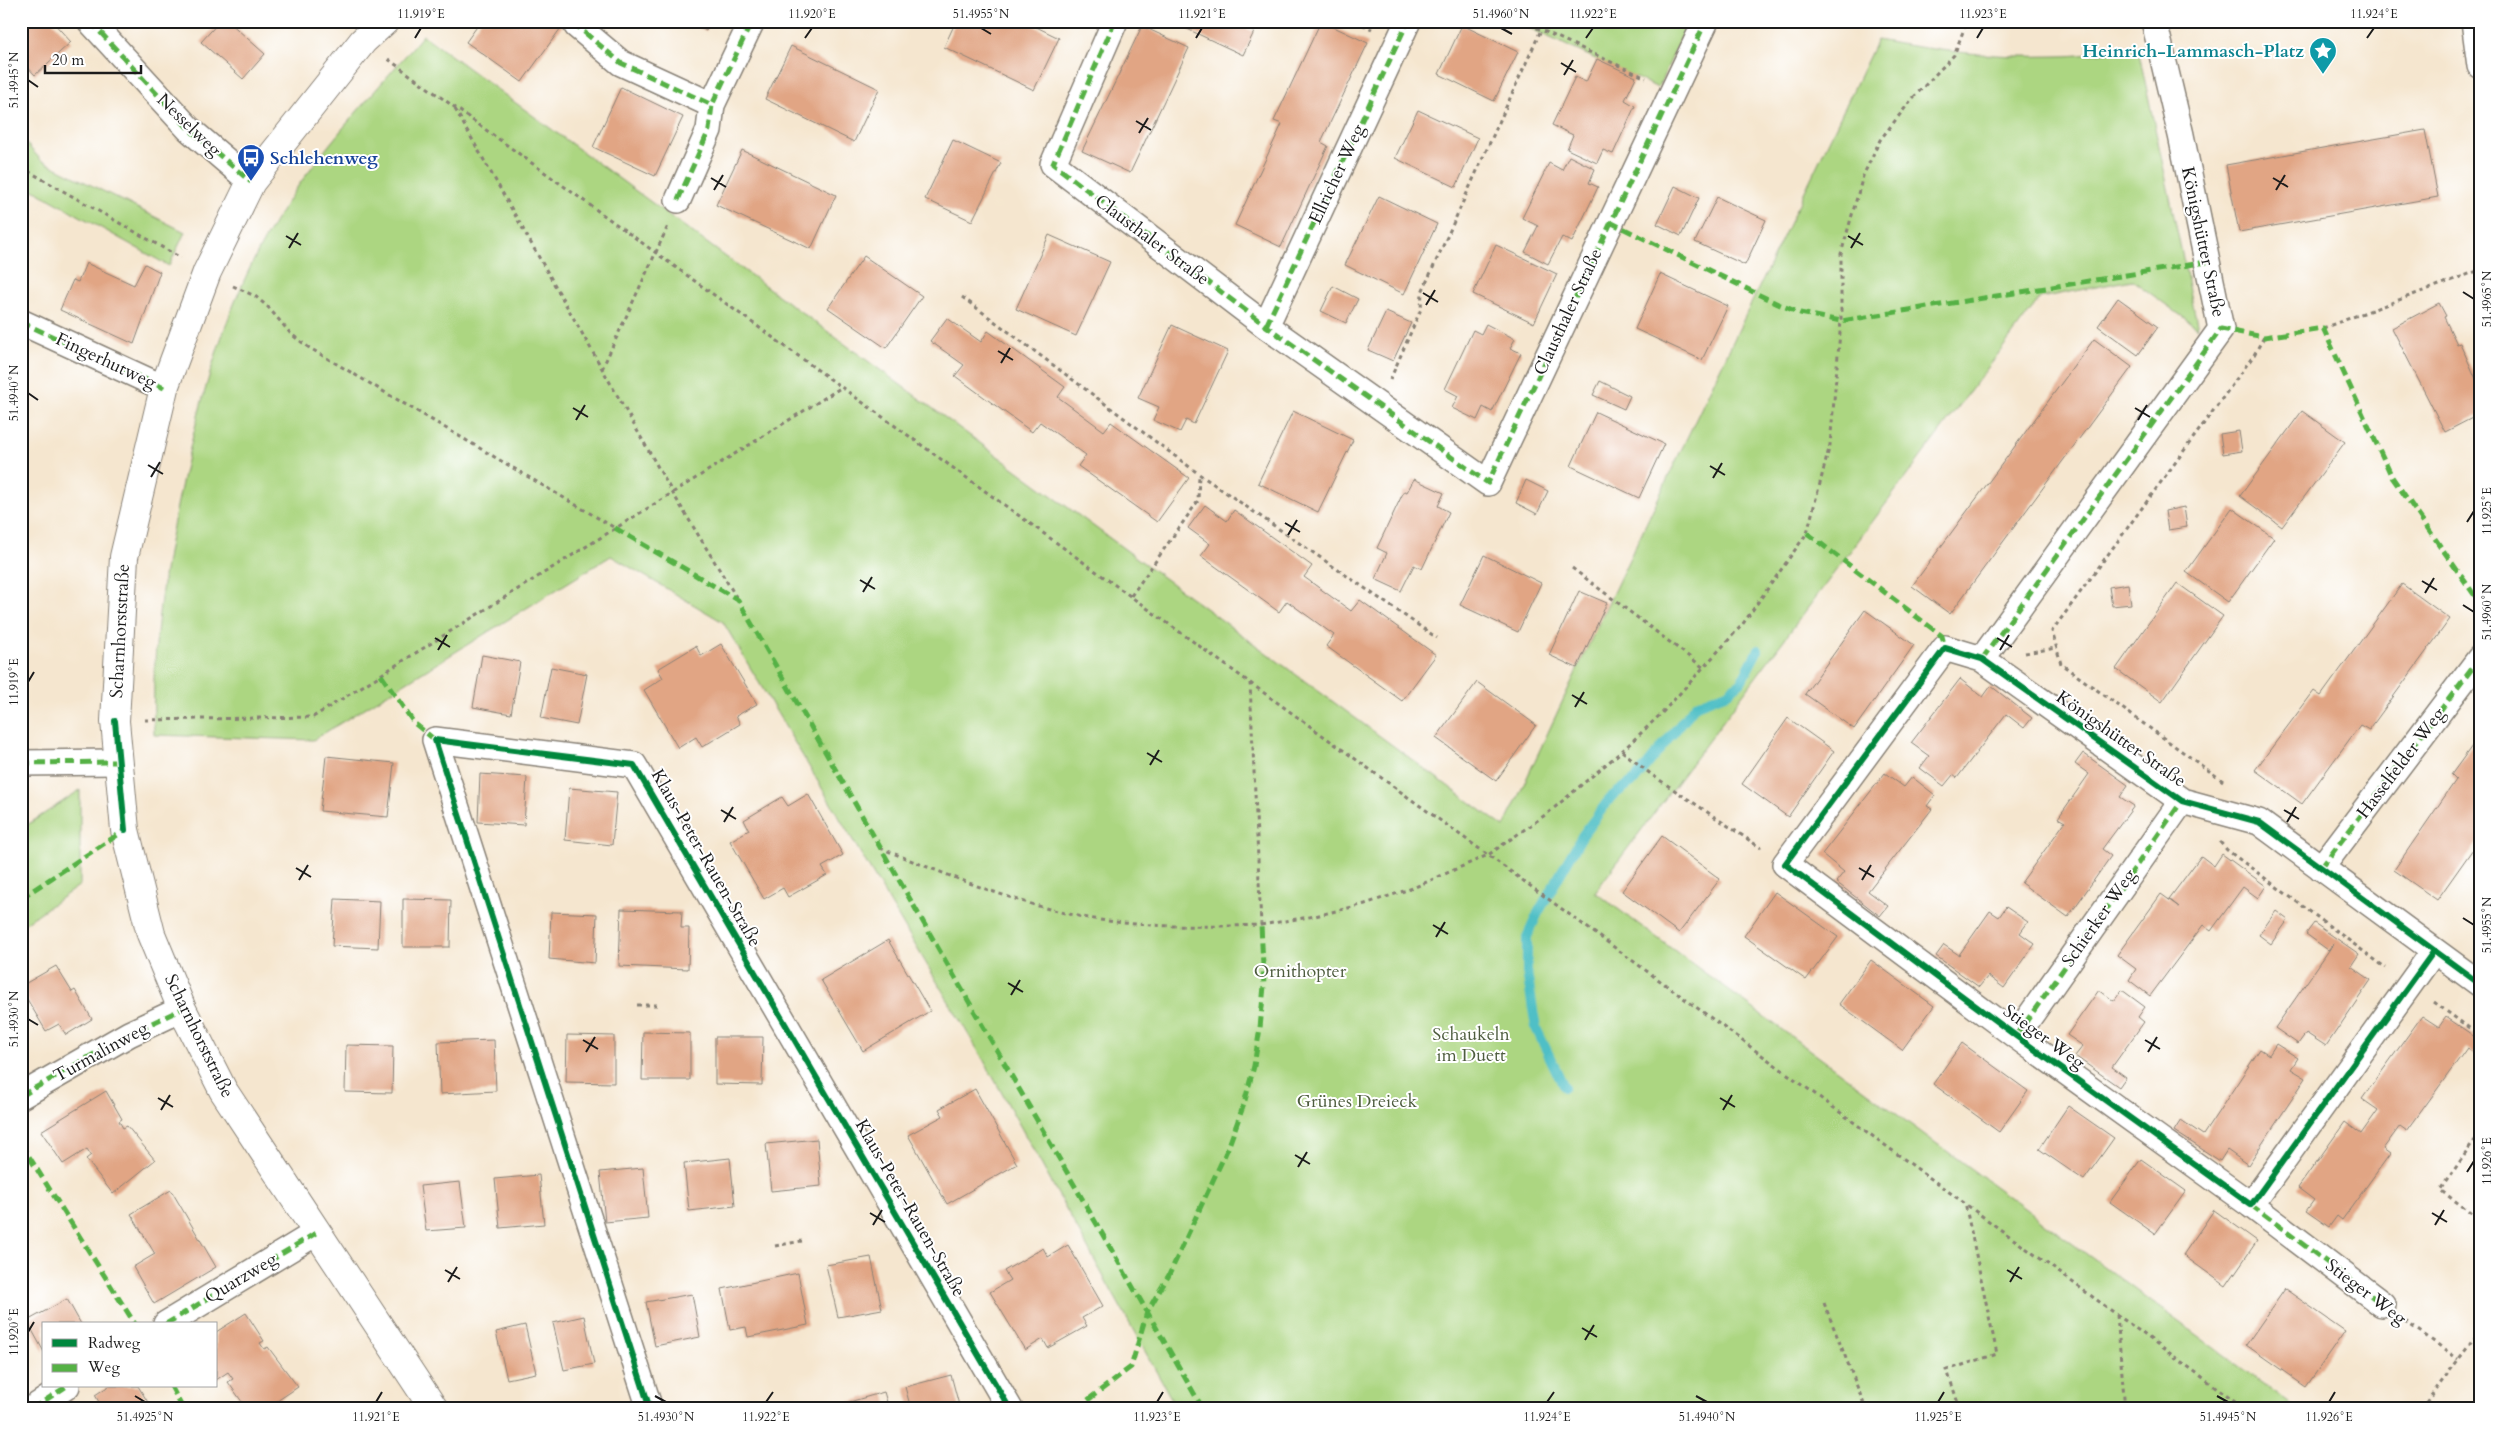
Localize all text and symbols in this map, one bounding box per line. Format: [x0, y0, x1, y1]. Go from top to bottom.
text: 11.919°E [397, 6, 445, 22]
text: 11.920°E [788, 6, 836, 22]
text: 51.4955°N [953, 6, 1010, 22]
text: 11.921°E [1178, 6, 1226, 22]
text: 51.4960°N [1473, 6, 1530, 22]
text: 11.922°E [1569, 6, 1617, 22]
text: 11.923°E [1959, 6, 2007, 22]
text: 11.924°E [2350, 6, 2398, 22]
place icon: Heinrich-Lammasch-Platz [2308, 36, 2338, 75]
place label: Heinrich-Lammasch-Platz [2082, 39, 2304, 64]
scale bar [45, 42, 141, 74]
text: 20 m [52, 50, 84, 70]
text: 51.4945°N [6, 51, 22, 108]
street label: Nesselweg [151, 88, 227, 163]
street label: Ellricher Weg [1303, 119, 1371, 228]
bus stop icon: Schlehenweg [236, 143, 266, 182]
place label: Schlehenweg [270, 146, 378, 171]
street label: Königshütter Straße [2175, 164, 2231, 320]
street label: Clausthaler Straße [1090, 189, 1214, 291]
street label: Clausthaler Straße [1528, 244, 1608, 380]
text: 51.4965°N [2479, 270, 2495, 327]
street label: Fingerhutweg [52, 327, 161, 396]
text: 51.4940°N [6, 364, 22, 421]
text: 11.925°E [2479, 487, 2495, 535]
street label: Scharnhorststraße [104, 563, 136, 699]
text: 51.4960°N [2479, 583, 2495, 640]
text: 11.919°E [6, 658, 22, 706]
street label: Königshütter Straße [2051, 685, 2191, 793]
street label: Hasselfelder Weg [2351, 702, 2452, 824]
street label: Klaus-Peter-Rauen-Straße [645, 765, 767, 951]
street label: Schierker Weg [2056, 863, 2143, 972]
text: 51.4955°N [2479, 896, 2495, 953]
park label: Ornithopter [1254, 959, 1347, 984]
street label: Scharnhorststraße [158, 970, 240, 1102]
text: 51.4930°N [6, 990, 22, 1047]
street label: Stieger Weg [1998, 999, 2091, 1076]
street label: Turmalinweg [49, 1015, 154, 1088]
park label: Schaukeln im Duett [1432, 1022, 1510, 1068]
park label: Grünes Dreieck [1297, 1089, 1418, 1114]
street label: Klaus-Peter-Rauen-Straße [849, 1115, 971, 1301]
text: 11.926°E [2479, 1137, 2495, 1185]
street label: Quarzweg [200, 1246, 283, 1309]
street label: Stieger Weg [2320, 1253, 2412, 1331]
text: 11.920°E [6, 1308, 22, 1356]
legend [42, 1322, 218, 1388]
text: Radweg [88, 1333, 141, 1353]
text: Weg [87, 1357, 120, 1377]
text: 51.4925°N [117, 1409, 174, 1425]
text: 11.921°E [352, 1409, 400, 1425]
text: 51.4930°N [638, 1409, 695, 1425]
text: 11.922°E [742, 1409, 790, 1425]
text: 11.923°E [1133, 1409, 1181, 1425]
text: 11.924°E [1523, 1409, 1571, 1425]
text: 51.4940°N [1679, 1409, 1736, 1425]
text: 11.925°E [1914, 1409, 1962, 1425]
text: 51.4945°N [2200, 1409, 2257, 1425]
text: 11.926°E [2305, 1409, 2353, 1425]

